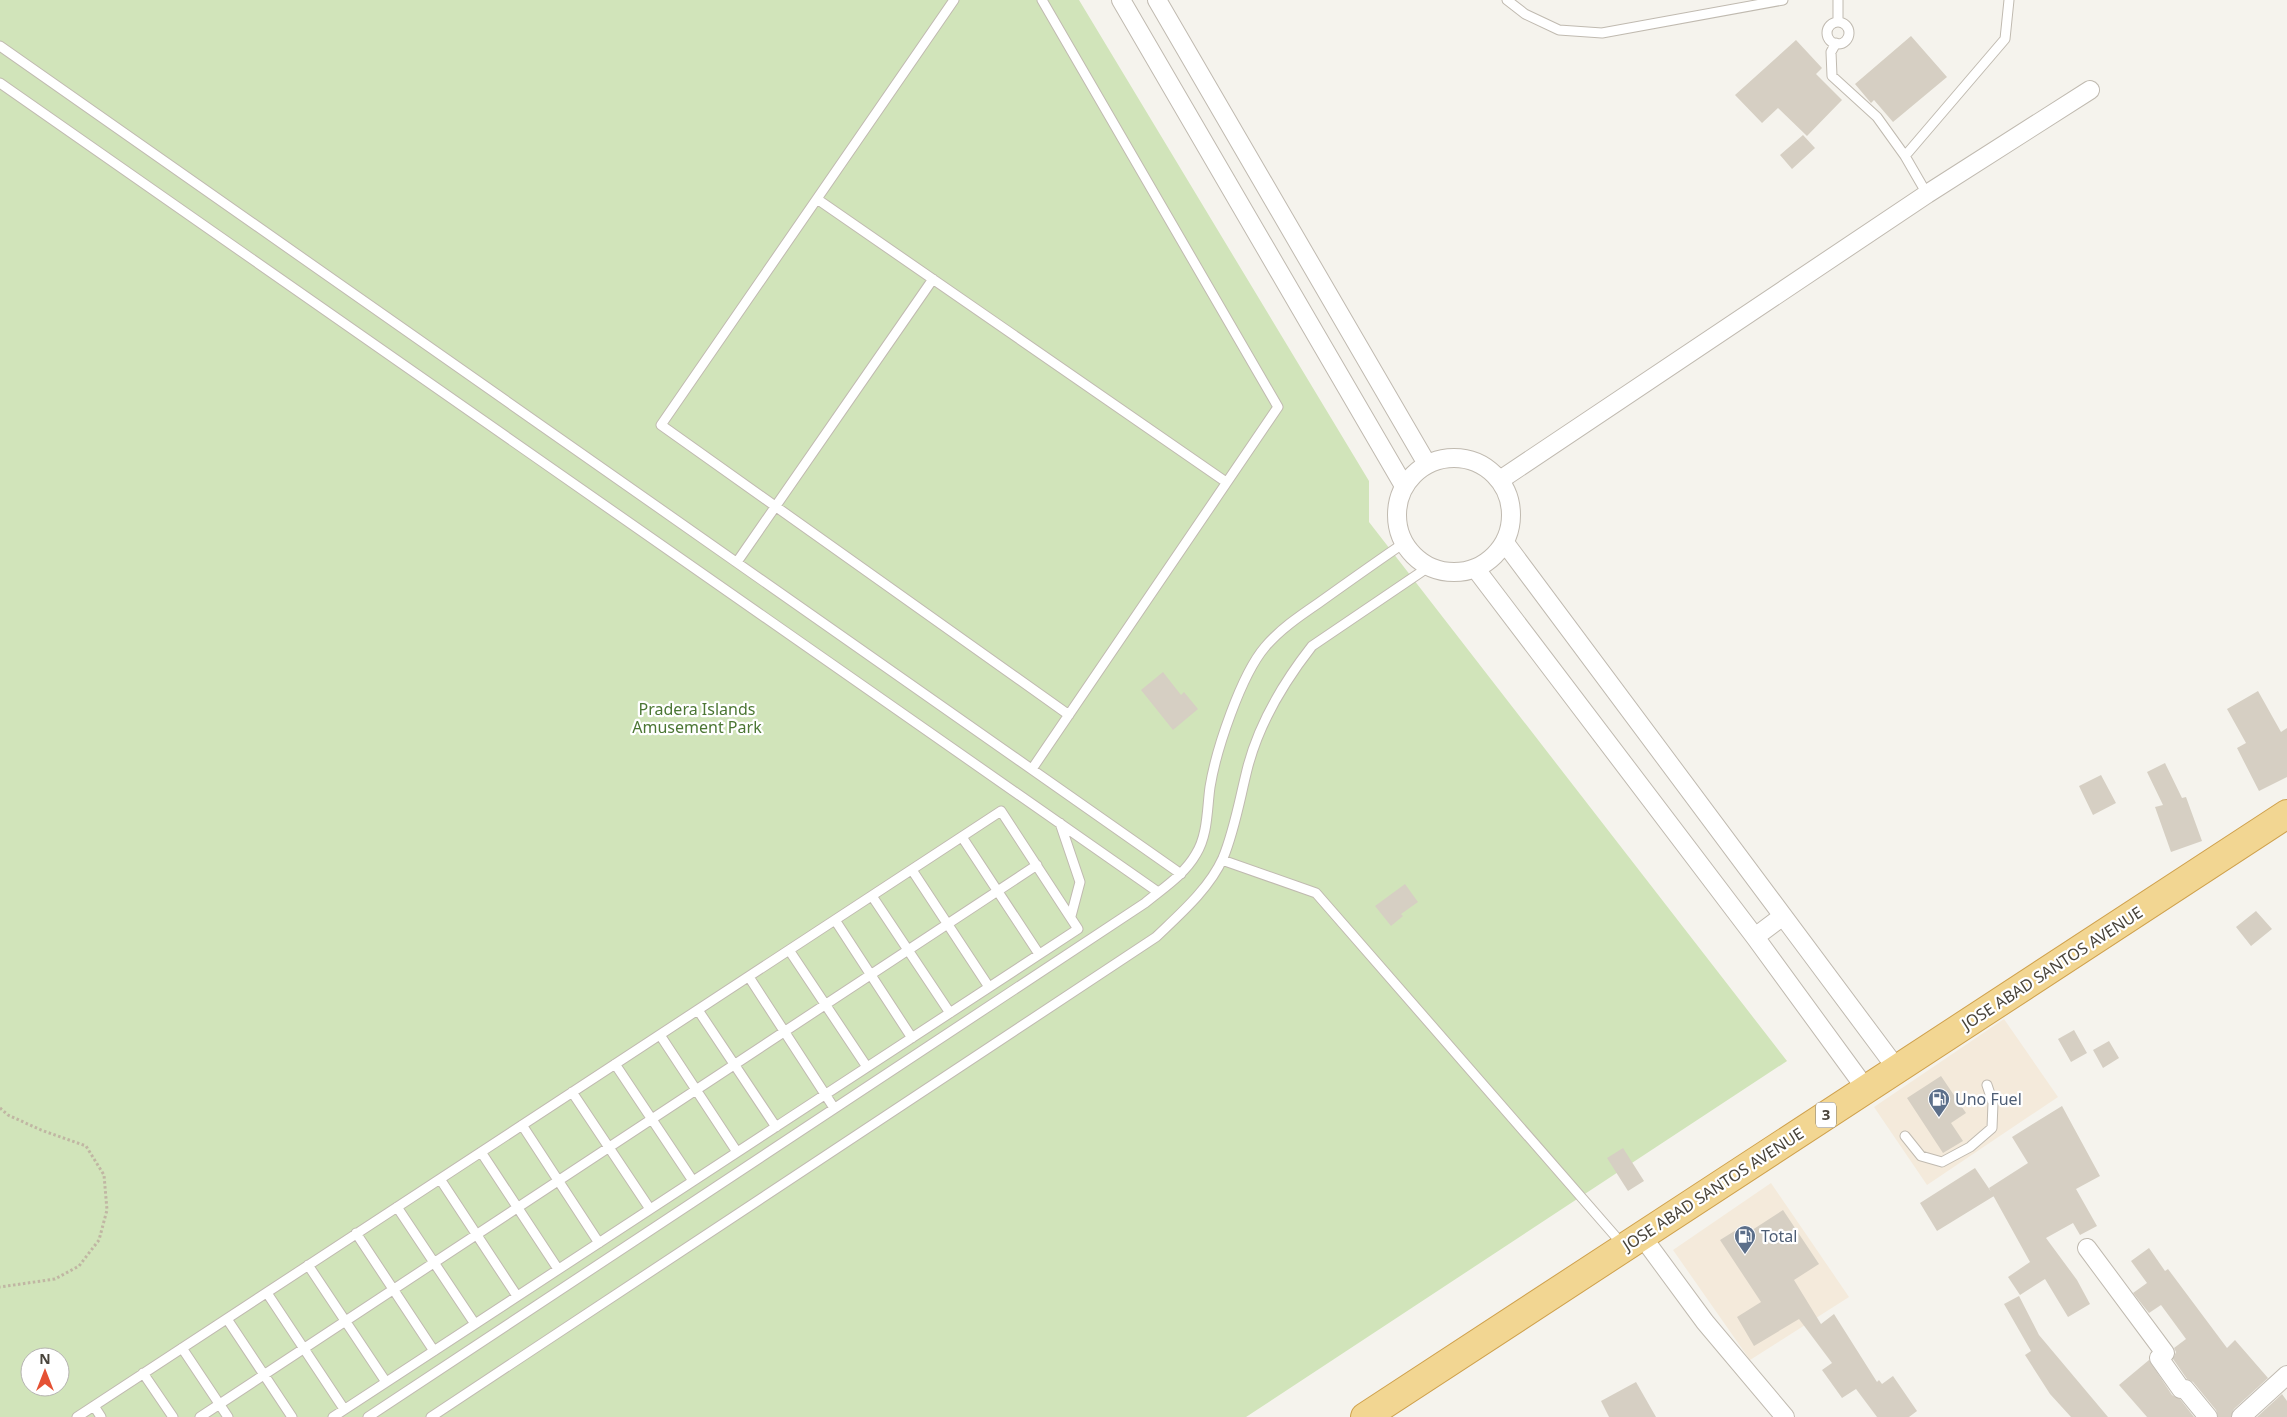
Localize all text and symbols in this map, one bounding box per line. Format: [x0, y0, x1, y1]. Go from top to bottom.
park label: Pradera Islands Amusement Park [632, 698, 762, 738]
street label: JOSE ABAD SANTOS AVENUE [1956, 901, 2147, 1036]
fuel station icon: Uno Fuel [1927, 1087, 1951, 1118]
place label: Uno Fuel [1955, 1088, 2022, 1110]
road number: 3 [1816, 1102, 1836, 1128]
street label: JOSE ABAD SANTOS AVENUE [1617, 1122, 1808, 1257]
fuel station icon: Total [1733, 1224, 1757, 1255]
place label: Total [1761, 1225, 1797, 1247]
north arrow [20, 1347, 70, 1397]
text: N [39, 1349, 51, 1368]

